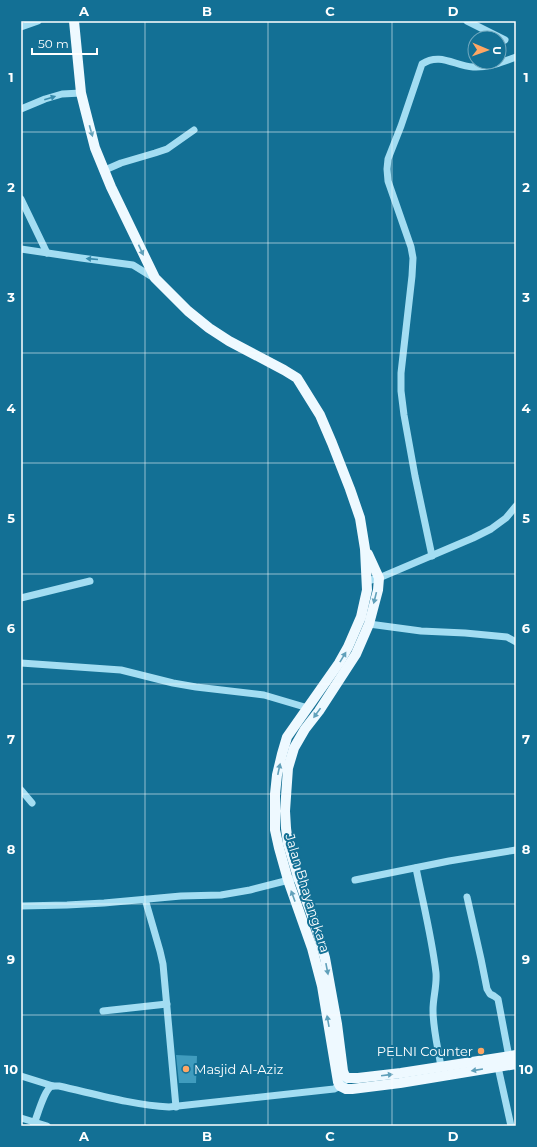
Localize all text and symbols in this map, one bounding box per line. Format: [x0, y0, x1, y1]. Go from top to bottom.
text: A [78, 3, 90, 19]
text: B [202, 3, 212, 19]
text: C [325, 3, 335, 19]
text: D [448, 3, 459, 19]
scale bar [32, 30, 97, 56]
north arrow [467, 30, 507, 70]
text: 50 m [38, 36, 69, 51]
text: U [490, 46, 504, 55]
text: 1 [8, 69, 14, 85]
text: 1 [523, 69, 529, 85]
one-way arrow [45, 95, 57, 101]
one-way arrow [88, 124, 94, 137]
text: 2 [7, 179, 15, 195]
text: 2 [522, 179, 530, 195]
one-way arrow [138, 245, 144, 256]
one-way arrow [86, 256, 98, 263]
text: 3 [6, 289, 15, 305]
text: 3 [521, 289, 530, 305]
text: 4 [7, 400, 16, 416]
text: 4 [522, 400, 531, 416]
text: 5 [7, 510, 15, 526]
text: 5 [522, 510, 530, 526]
one-way arrow [372, 592, 378, 605]
text: 6 [7, 620, 16, 636]
text: 6 [522, 620, 531, 636]
one-way arrow [339, 651, 346, 663]
one-way arrow [313, 708, 321, 718]
text: 7 [7, 731, 15, 747]
text: 7 [522, 731, 530, 747]
one-way arrow [276, 762, 282, 775]
street label: Jalan Bhayangkara [282, 831, 334, 954]
text: 8 [7, 841, 16, 857]
text: 8 [522, 841, 531, 857]
one-way arrow [290, 889, 296, 901]
text: 9 [7, 951, 15, 967]
text: 9 [522, 951, 530, 967]
one-way arrow [324, 963, 330, 975]
one-way arrow [325, 1015, 331, 1027]
place label: PELNI Counter [377, 1043, 473, 1059]
marker: PELNI Counter [476, 1046, 486, 1056]
text: 10 [4, 1061, 18, 1077]
place label: Masjid Al-Aziz [194, 1061, 284, 1077]
text: 10 [519, 1061, 533, 1077]
marker: Masjid Al-Aziz [181, 1064, 191, 1074]
one-way arrow [471, 1067, 484, 1073]
one-way arrow [381, 1072, 393, 1078]
text: A [78, 1128, 90, 1144]
text: B [202, 1128, 212, 1144]
text: C [325, 1128, 335, 1144]
text: D [448, 1128, 459, 1144]

